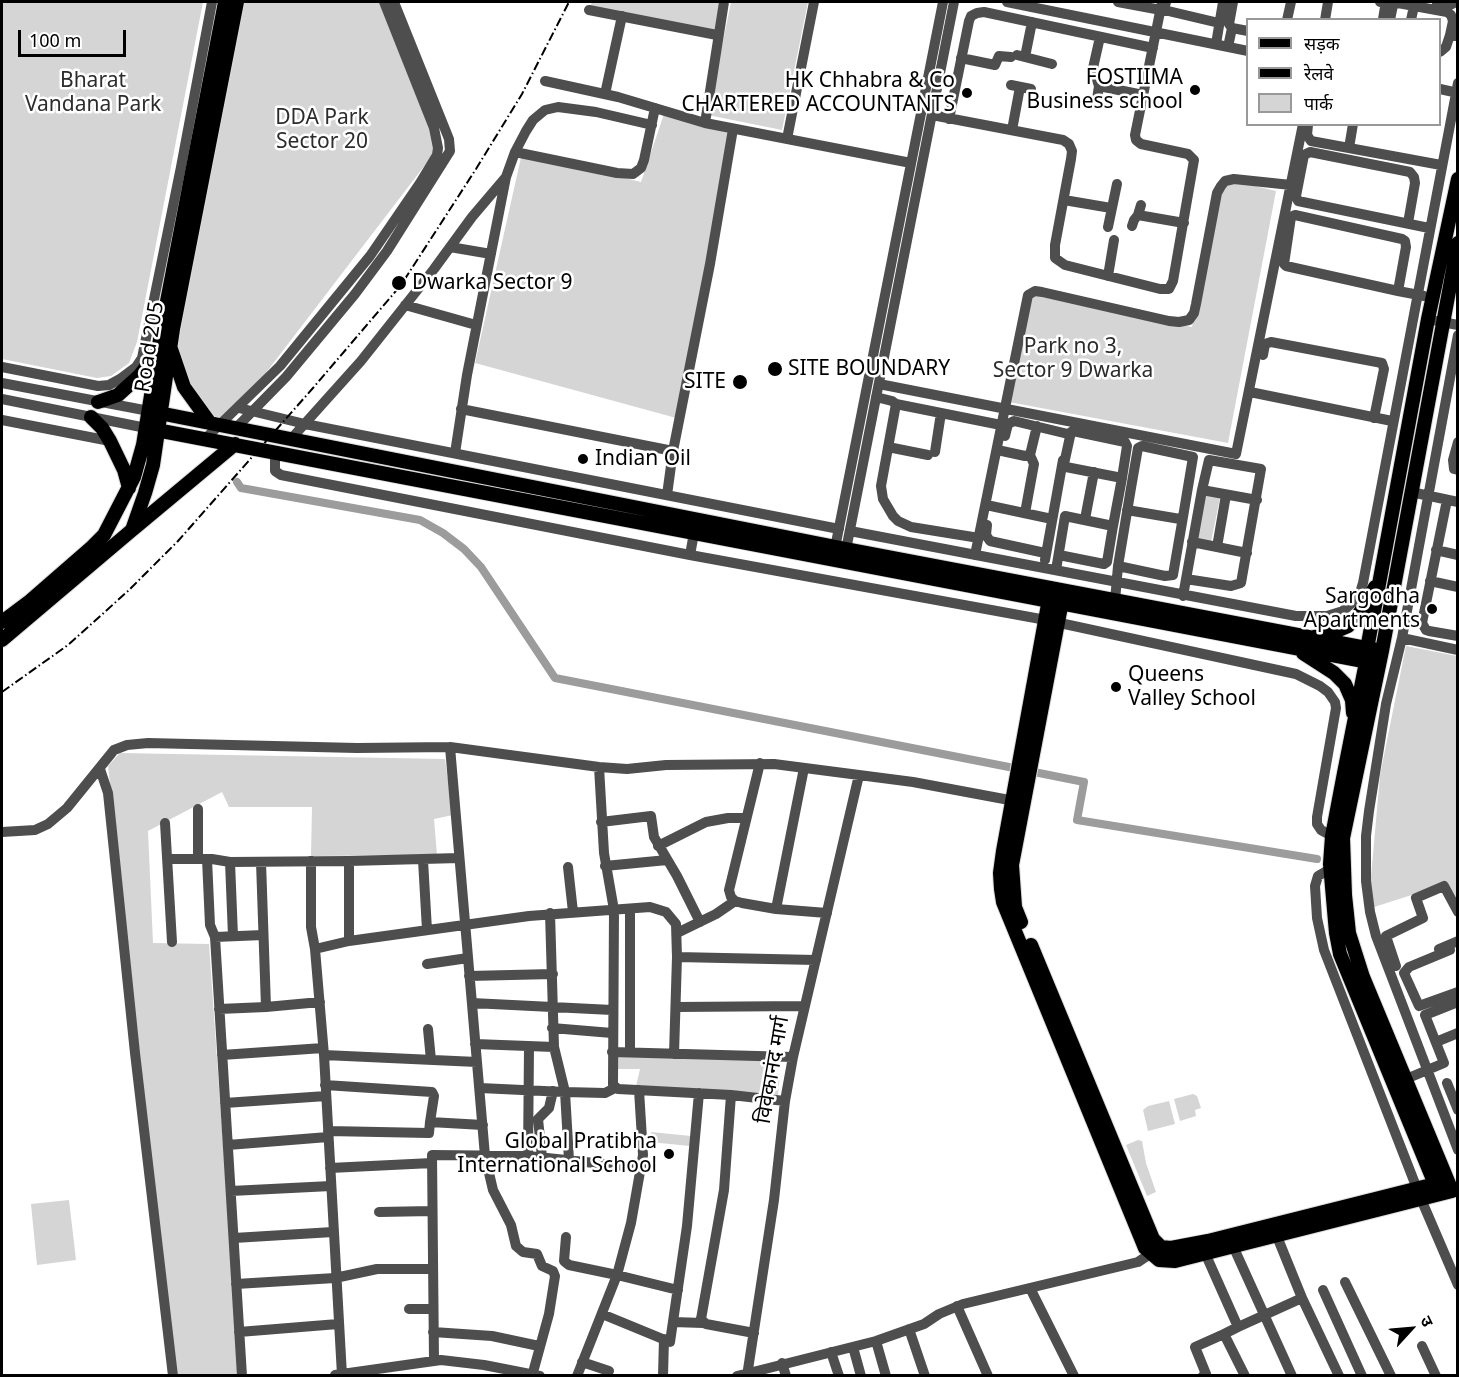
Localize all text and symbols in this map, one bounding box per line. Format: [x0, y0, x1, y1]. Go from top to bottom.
scale bar [21, 18, 129, 56]
legend [1246, 18, 1441, 126]
text: 100 m [29, 28, 81, 52]
text: सड़क [1304, 31, 1340, 55]
text: रेलवे [1304, 61, 1334, 85]
place label: FOSTIIMA Business school [1027, 65, 1183, 115]
park label: Bharat Vandana Park [25, 68, 161, 118]
place label: HK Chhabra & Co CHARTERED ACCOUNTANTS [682, 68, 955, 118]
marker: FOSTIIMA Business school [1188, 83, 1202, 97]
marker: HK Chhabra & Co CHARTERED ACCOUNTANTS [960, 86, 974, 100]
text: पार्क [1304, 91, 1333, 115]
park label: DDA Park Sector 20 [275, 105, 369, 155]
place label: Dwarka Sector 9 [412, 270, 573, 296]
marker: Dwarka Sector 9 [390, 274, 408, 292]
street label: Road 205 [130, 300, 170, 394]
park label: Park no 3, Sector 9 Dwarka [993, 334, 1153, 384]
place label: SITE BOUNDARY [788, 356, 950, 382]
marker: SITE BOUNDARY [766, 360, 784, 378]
place label: SITE [684, 369, 726, 395]
marker: SITE [731, 373, 749, 391]
place label: Indian Oil [595, 446, 691, 472]
marker: Indian Oil [576, 452, 590, 466]
place label: Sargodha Apartments [1304, 584, 1420, 634]
marker: Sargodha Apartments [1425, 602, 1439, 616]
place label: Queens Valley School [1128, 662, 1256, 712]
marker: Queens Valley School [1109, 680, 1123, 694]
street label: विवेकानंद मार्ग [751, 1014, 795, 1126]
place label: Global Pratibha International School [457, 1129, 657, 1179]
marker: Global Pratibha International School [662, 1147, 676, 1161]
north arrow [1381, 1299, 1441, 1359]
text: उ [1415, 1312, 1439, 1330]

